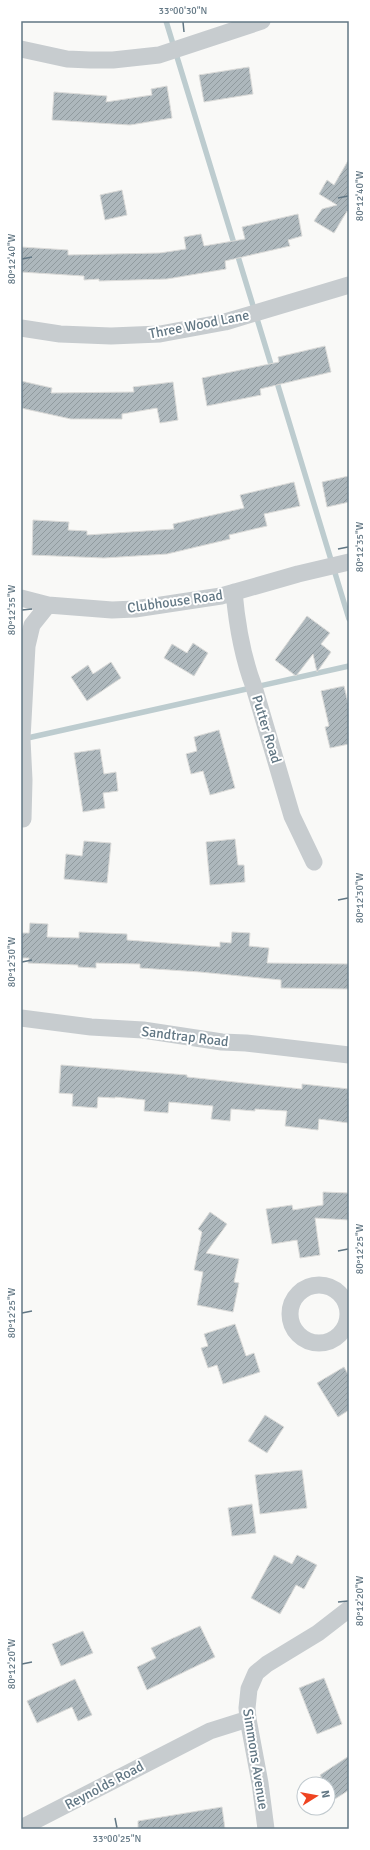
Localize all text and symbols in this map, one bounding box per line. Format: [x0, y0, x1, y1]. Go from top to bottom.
text: 33°00'30"N [159, 5, 207, 17]
text: 80°12'40"W [354, 170, 366, 221]
text: 80°12'40"W [6, 233, 18, 284]
street label: Three Wood Lane [148, 306, 251, 343]
text: 80°12'35"W [354, 521, 366, 572]
text: 80°12'35"W [6, 584, 18, 635]
street label: Clubhouse Road [126, 586, 224, 617]
street label: Putter Road [248, 693, 285, 765]
text: 80°12'30"W [354, 872, 366, 923]
text: 80°12'30"W [6, 936, 18, 987]
street label: Sandtrap Road [141, 1023, 229, 1050]
text: 80°12'25"W [354, 1223, 366, 1274]
text: 80°12'25"W [6, 1287, 18, 1338]
text: 80°12'20"W [354, 1575, 366, 1626]
text: 80°12'20"W [6, 1638, 18, 1689]
street label: Simmons Avenue [239, 1707, 272, 1811]
street label: Reynolds Road [62, 1757, 147, 1813]
north arrow [296, 1776, 336, 1816]
text: N [318, 1789, 332, 1799]
text: 33°00'25"N [93, 1833, 141, 1845]

